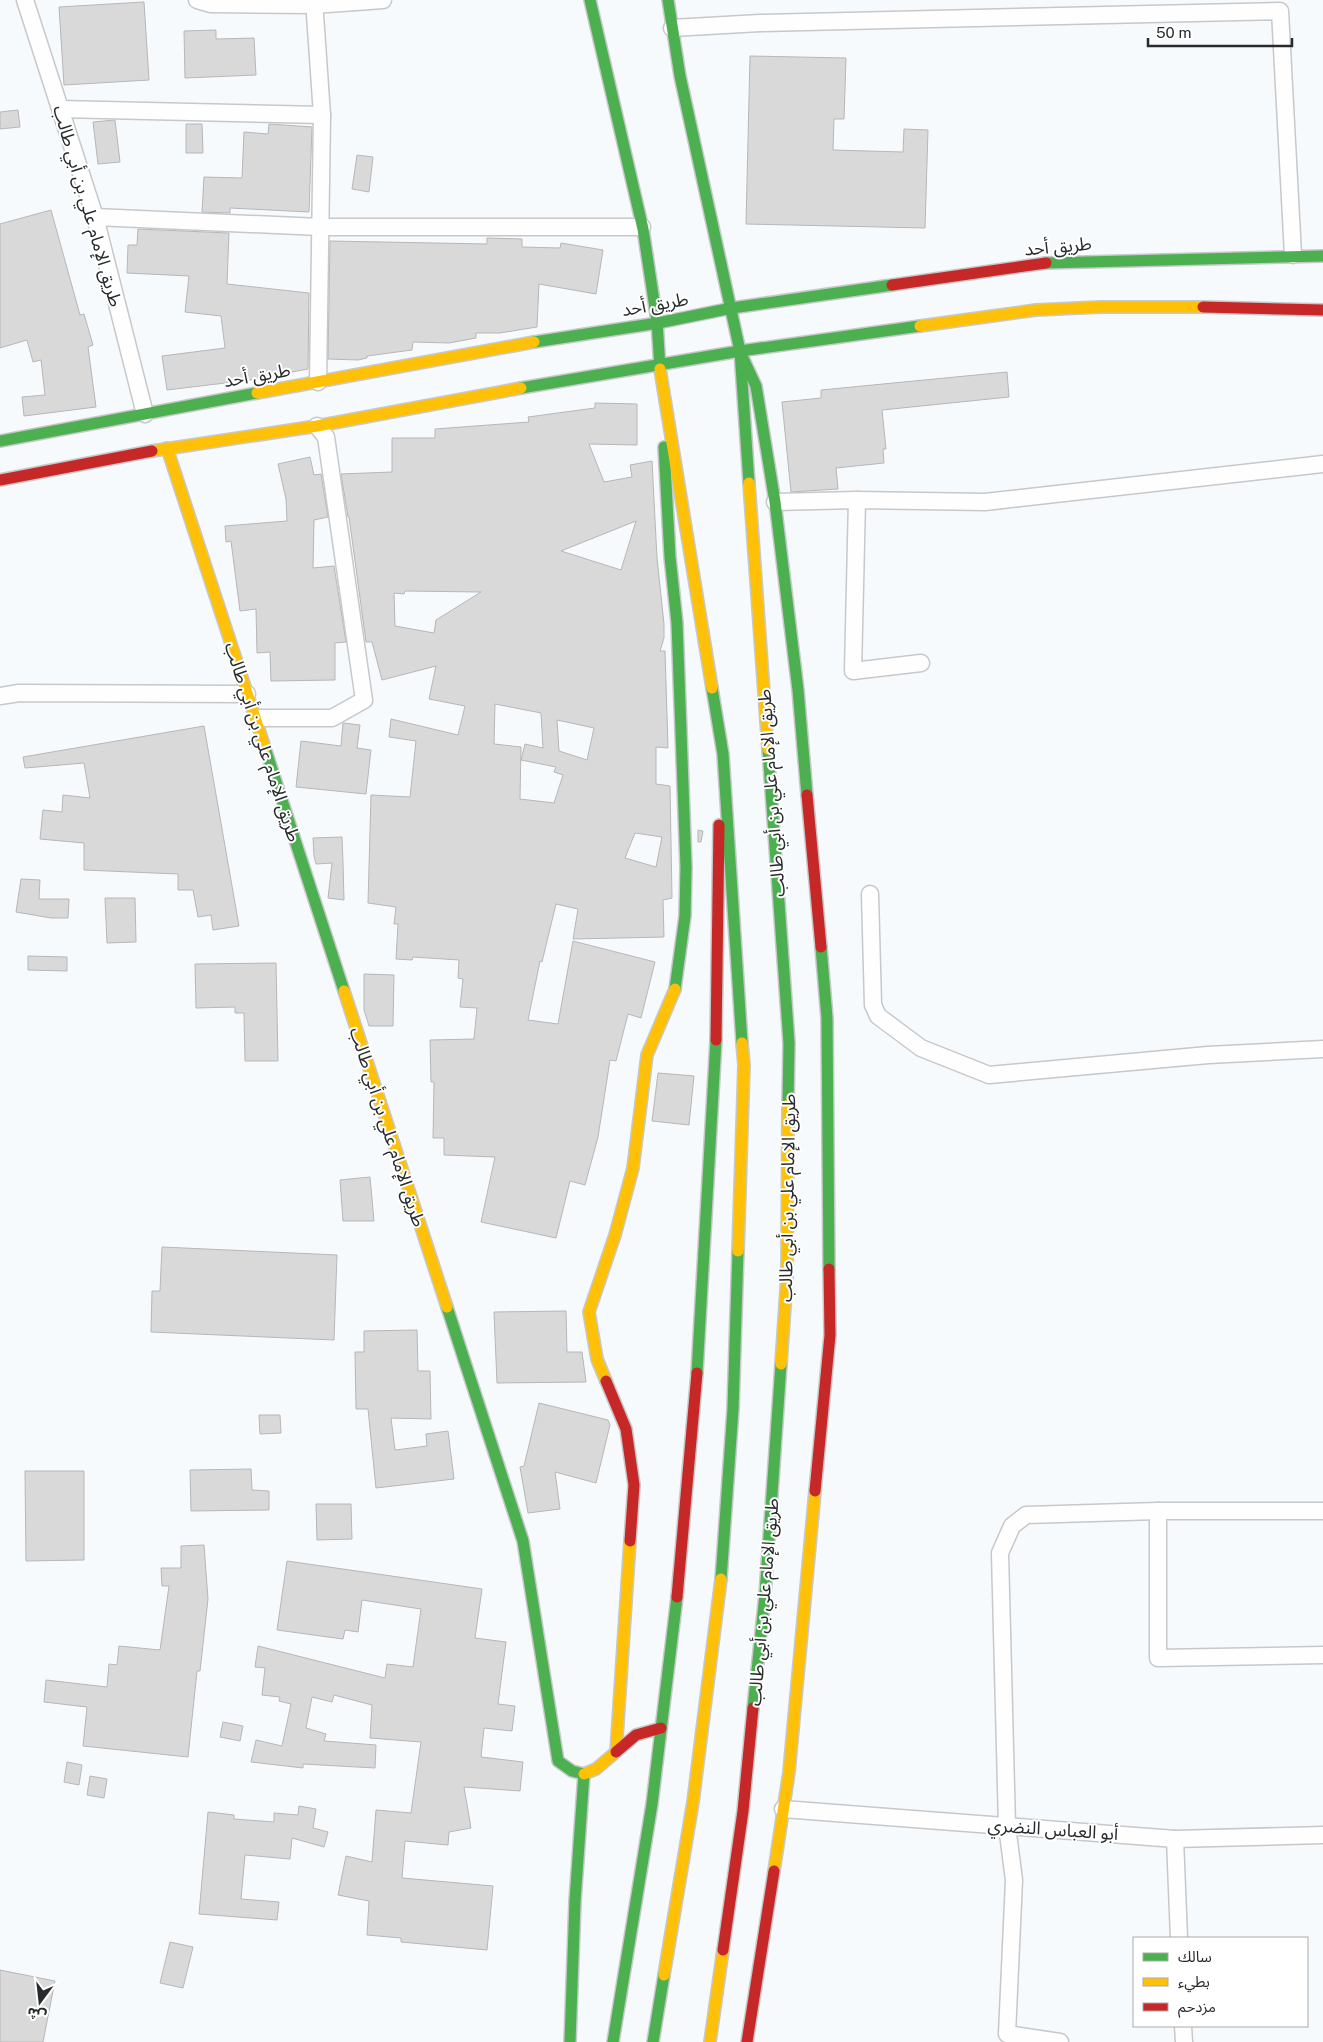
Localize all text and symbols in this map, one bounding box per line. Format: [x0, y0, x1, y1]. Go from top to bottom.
scale bar [1148, 15, 1292, 47]
text: 50 m [1156, 24, 1191, 41]
street label: طريق الإمام علي بن أبي طالب [45, 103, 127, 310]
street label: طريق أحد [1023, 232, 1093, 260]
street label: طريق أحد [620, 288, 690, 321]
street label: طريق أحد [222, 359, 292, 392]
street label: طريق الإمام علي بن أبي طالب [217, 640, 305, 846]
street label: طريق الإمام علي بن أبي طالب [753, 688, 793, 898]
street label: طريق الإمام علي بن أبي طالب [342, 1025, 430, 1231]
street label: طريق الإمام علي بن أبي طالب [774, 1094, 803, 1302]
street label: طريق الإمام علي بن أبي طالب [743, 1497, 787, 1707]
street label: أبو العباس النضري [987, 1814, 1119, 1847]
legend [1133, 1937, 1308, 2027]
text: سالك [1178, 1948, 1212, 1965]
text: بطيء [1178, 1973, 1210, 1993]
north arrow [15, 1977, 65, 2027]
text: مزدحم [1178, 1998, 1216, 2018]
text: ش [25, 2004, 48, 2025]

